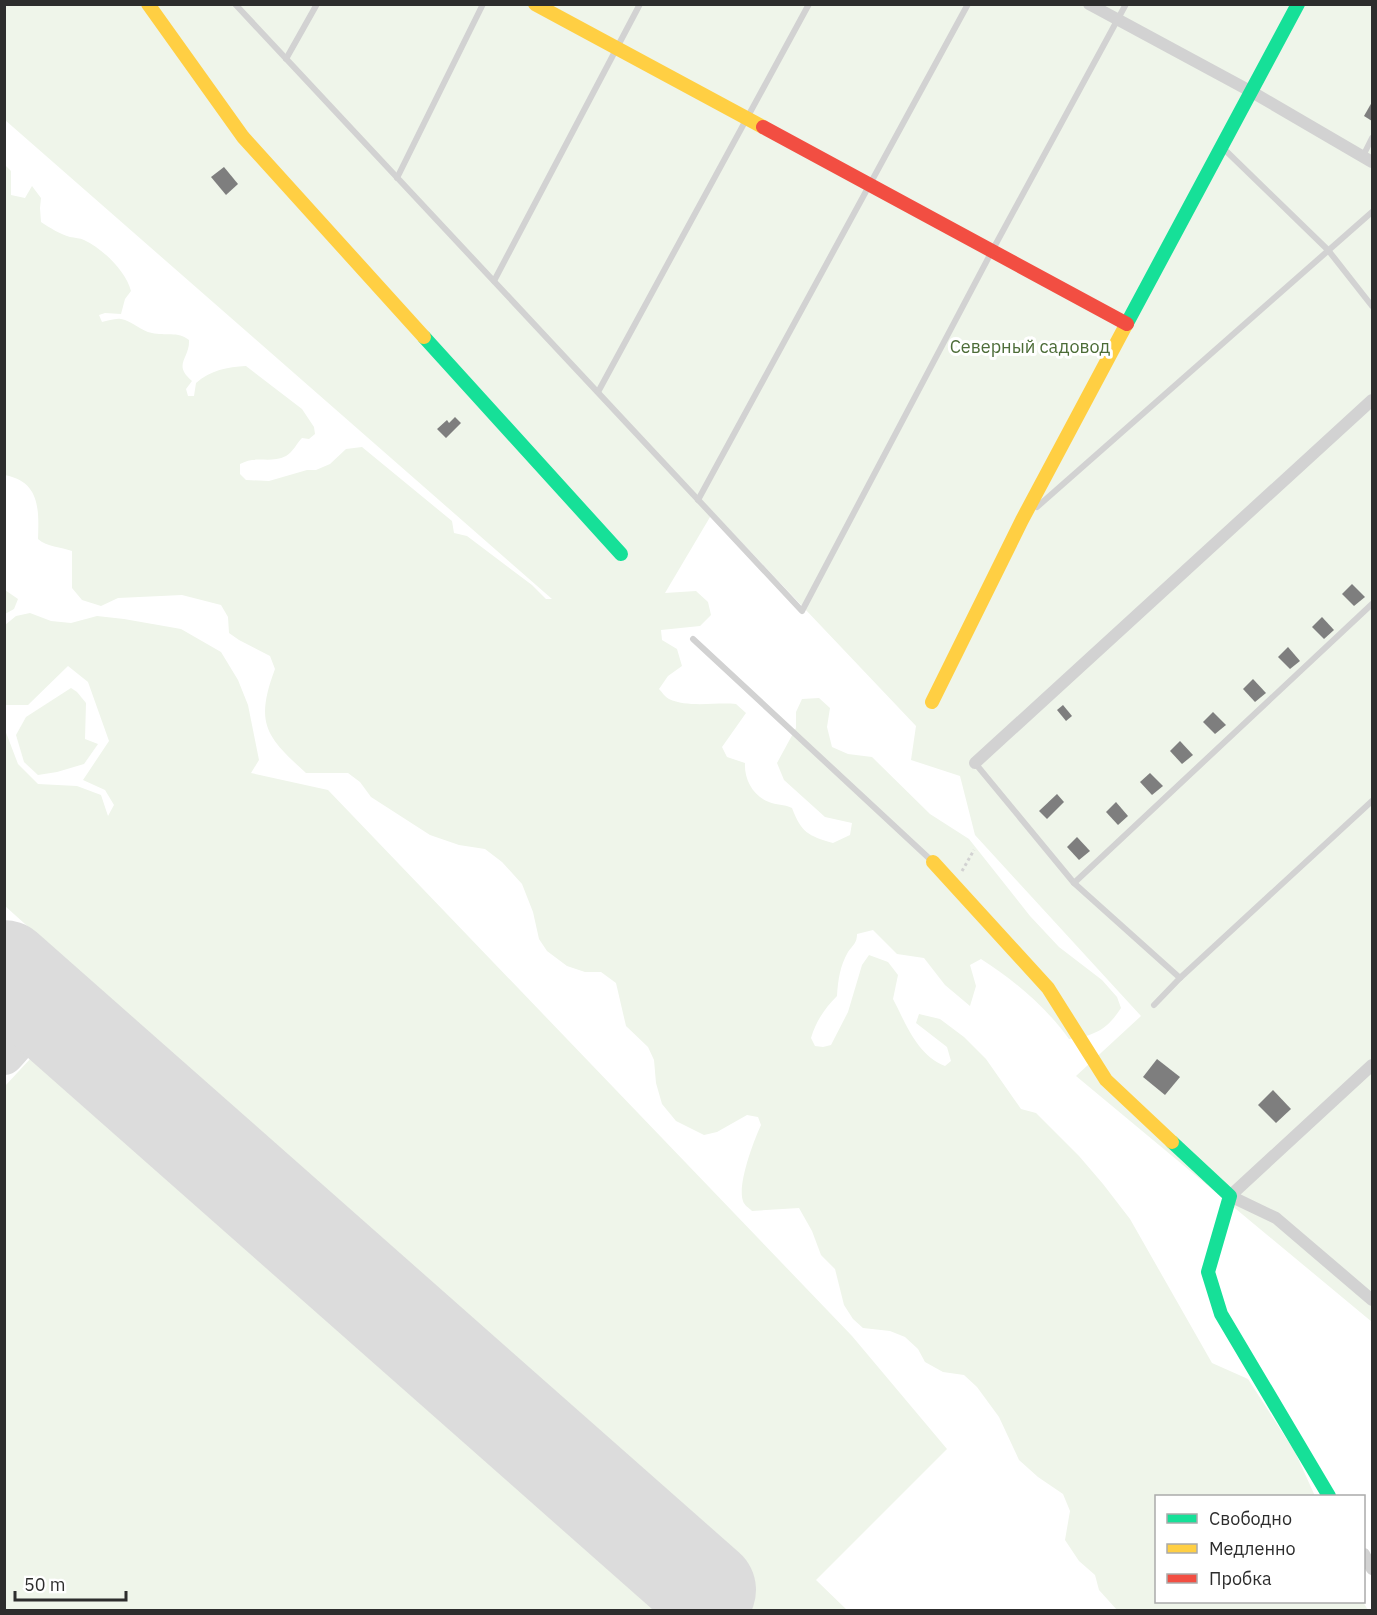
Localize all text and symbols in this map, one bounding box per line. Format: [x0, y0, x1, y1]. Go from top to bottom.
park label: Северный садовод [950, 335, 1111, 358]
legend [1155, 1495, 1365, 1603]
text: Свободно [1209, 1507, 1292, 1530]
text: Медленно [1209, 1537, 1296, 1560]
scale bar [15, 1564, 126, 1602]
text: Пробка [1209, 1567, 1272, 1590]
text: 50 m [24, 1573, 66, 1596]

